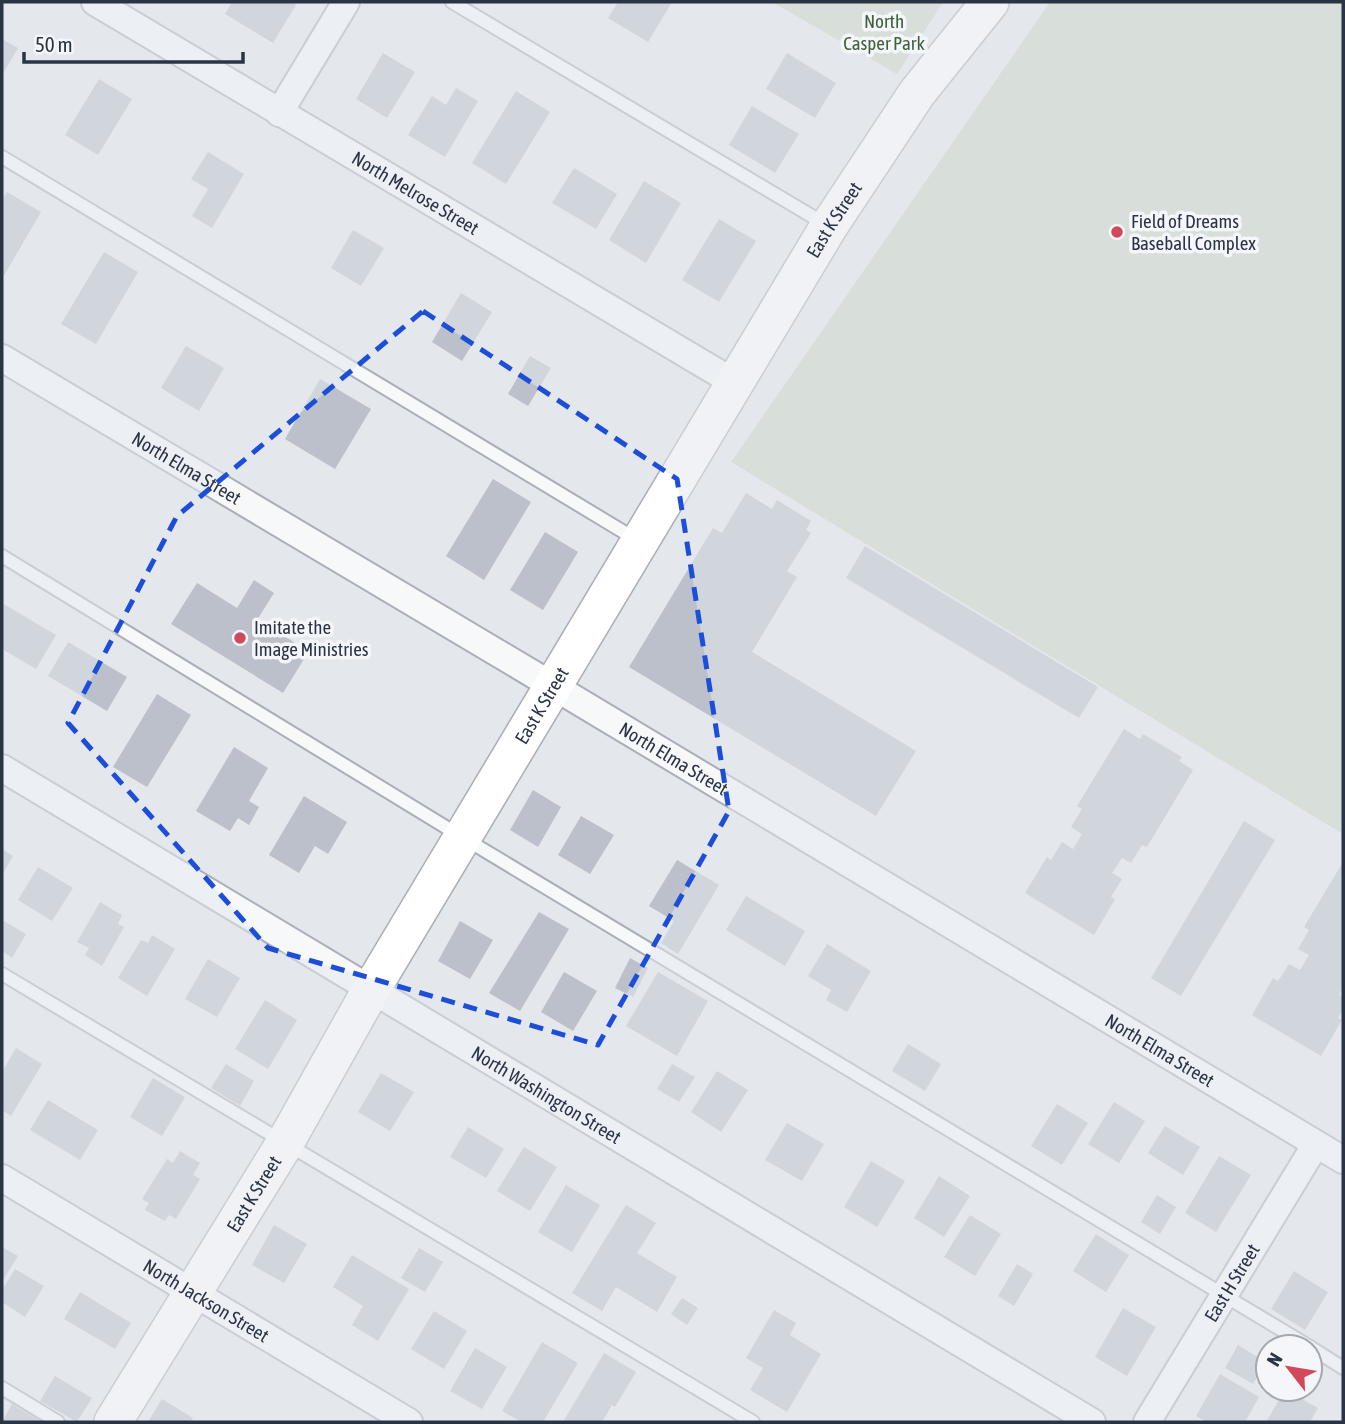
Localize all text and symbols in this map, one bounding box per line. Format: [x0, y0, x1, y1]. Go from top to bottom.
park label: North Casper Park [843, 10, 925, 54]
scale bar [24, 21, 243, 65]
text: 50 m [35, 32, 73, 56]
street label: North Melrose Street [348, 147, 483, 239]
street label: East K Street [802, 178, 866, 261]
place label: Field of Dreams Baseball Complex [1131, 210, 1256, 254]
marker: Field of Dreams Baseball Complex [1109, 224, 1125, 240]
street label: North Elma Street [128, 427, 245, 509]
place label: Imitate the Image Ministries [254, 616, 369, 660]
marker: Imitate the Image Ministries [232, 630, 248, 646]
street label: East K Street [510, 663, 573, 748]
street label: North Elma Street [615, 717, 732, 799]
street label: North Elma Street [1102, 1009, 1218, 1091]
street label: North Washington Street [468, 1041, 625, 1148]
street label: East K Street [222, 1152, 285, 1236]
street label: East H Street [1200, 1240, 1264, 1326]
street label: North Jackson Street [139, 1254, 273, 1346]
north arrow [1254, 1333, 1324, 1403]
text: N [1262, 1349, 1287, 1370]

